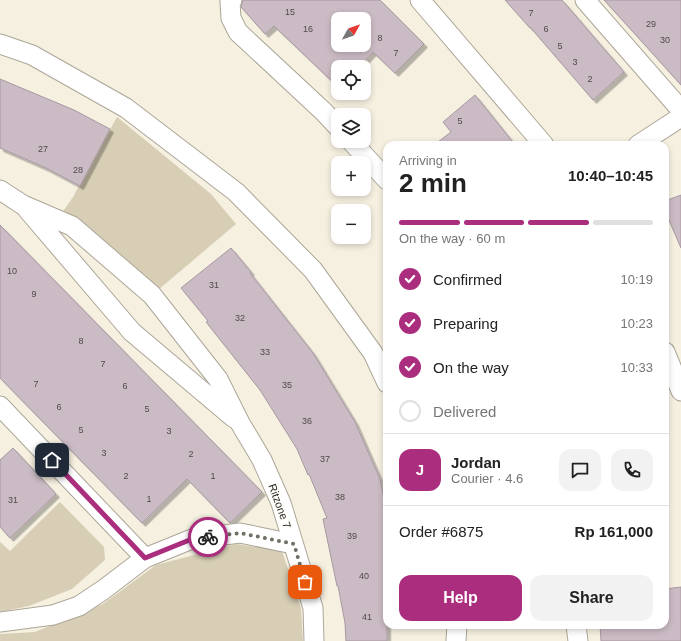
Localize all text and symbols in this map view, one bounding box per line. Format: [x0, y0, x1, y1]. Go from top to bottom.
house number: 15 [285, 7, 295, 17]
house number: 7 [528, 8, 534, 18]
north arrow [331, 12, 371, 52]
map controls [331, 12, 371, 244]
house number: 29 [646, 19, 656, 29]
house number: 16 [303, 24, 313, 34]
house number: 6 [543, 24, 549, 34]
house number: 8 [377, 33, 383, 43]
house number: 30 [660, 35, 670, 45]
house number: 5 [557, 41, 563, 51]
house number: 7 [393, 48, 399, 58]
house number: 3 [572, 57, 578, 67]
button: locate [331, 60, 371, 100]
house number: 2 [587, 74, 593, 84]
button: layers [331, 108, 371, 148]
house number: 5 [457, 116, 463, 126]
house number: 27 [38, 144, 48, 154]
text: Arriving in [399, 153, 457, 168]
button: + [331, 156, 371, 196]
house number: 28 [73, 165, 83, 175]
text: 10:40–10:45 [568, 167, 653, 184]
text: 2 min [399, 168, 467, 198]
button: − [331, 204, 371, 244]
text: On the way · 60 m [399, 231, 505, 246]
house number: 10 [7, 266, 17, 276]
icon: check [399, 268, 421, 290]
text: Confirmed [433, 271, 502, 288]
text: 10:19 [620, 272, 653, 287]
house number: 31 [209, 280, 219, 290]
house number: 9 [31, 289, 37, 299]
icon: check [399, 312, 421, 334]
house number: 32 [235, 313, 245, 323]
text: Preparing [433, 315, 498, 332]
text: 10:23 [620, 316, 653, 331]
house number: 8 [78, 336, 84, 346]
house number: 33 [260, 347, 270, 357]
icon: check [399, 356, 421, 378]
house number: 7 [100, 359, 106, 369]
text: On the way [433, 359, 509, 376]
text: 10:33 [620, 360, 653, 375]
house number: 7 [33, 379, 39, 389]
house number: 35 [282, 380, 292, 390]
house number: 6 [122, 381, 128, 391]
house number: 6 [56, 402, 62, 412]
text: Delivered [433, 403, 496, 420]
house number: 5 [144, 404, 150, 414]
house number: 36 [302, 416, 312, 426]
house number: 5 [78, 425, 84, 435]
house number: 3 [166, 426, 172, 436]
pin [35, 443, 69, 477]
house number: 3 [101, 448, 107, 458]
icon: home [41, 449, 63, 471]
house number: 2 [188, 449, 194, 459]
button: chat [559, 449, 601, 491]
button: phone [611, 449, 653, 491]
house number: 37 [320, 454, 330, 464]
text: Jordan [451, 454, 501, 471]
text: J [416, 461, 424, 478]
house number: 2 [123, 471, 129, 481]
house number: 1 [210, 471, 216, 481]
text: Courier · 4.6 [451, 471, 523, 486]
street label: Ritzone 7 [266, 482, 294, 530]
house number: 38 [335, 492, 345, 502]
house number: 1 [146, 494, 152, 504]
house number: 31 [8, 495, 18, 505]
courier [188, 517, 228, 557]
text: Order #6875 [399, 523, 483, 540]
text: Rp 161,000 [575, 523, 653, 540]
icon: bike [197, 526, 219, 548]
house number: 39 [347, 531, 357, 541]
pin [288, 565, 322, 599]
icon: bag [294, 571, 316, 593]
house number: 40 [359, 571, 369, 581]
button: Help [399, 575, 522, 621]
button: Share [530, 575, 653, 621]
house number: 41 [362, 612, 372, 622]

